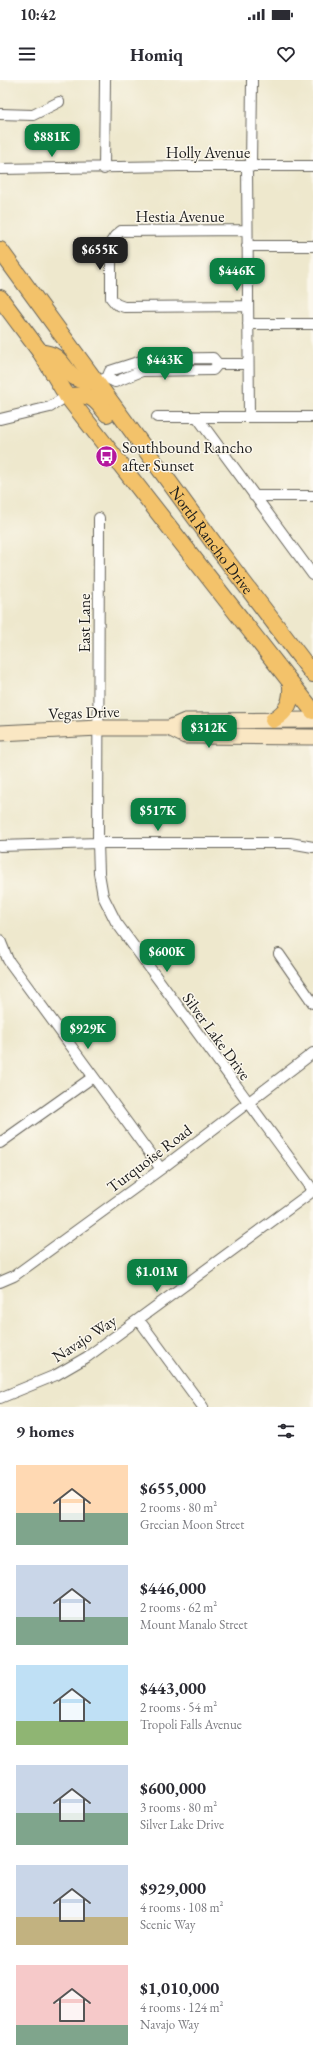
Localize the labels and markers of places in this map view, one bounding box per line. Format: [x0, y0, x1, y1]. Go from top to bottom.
pin: $881K [24, 124, 80, 158]
pin: $655K [72, 237, 128, 271]
pin: $446K [209, 258, 265, 292]
pin: $443K [137, 347, 193, 381]
place label: Southbound Rancho after Sunset [122, 437, 252, 476]
bus stop icon: Southbound Rancho after Sunset [93, 443, 119, 469]
pin: $312K [181, 715, 237, 749]
pin: $517K [130, 798, 186, 832]
pin: $600K [139, 939, 195, 973]
pin: $929K [60, 1016, 116, 1050]
pin: $1.01M [124, 1259, 190, 1293]

